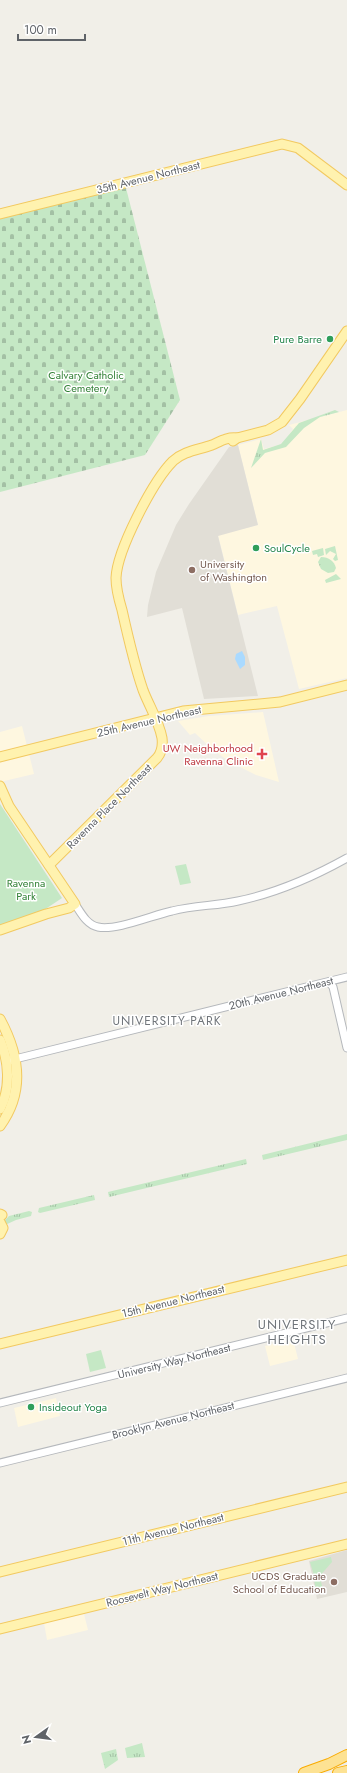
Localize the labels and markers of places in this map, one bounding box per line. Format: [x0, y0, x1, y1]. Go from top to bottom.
place label: Pure Barre [273, 331, 322, 347]
marker: Pure Barre [325, 334, 335, 344]
place label: SoulCycle [264, 540, 310, 556]
marker: SoulCycle [251, 543, 261, 553]
place label: University of Washington [200, 556, 267, 585]
marker: University of Washington [187, 565, 197, 575]
place label: UW Neighborhood Ravenna Clinic [163, 740, 253, 769]
marker: UW Neighborhood Ravenna Clinic [256, 748, 268, 760]
place label: Insideout Yoga [39, 1399, 107, 1415]
marker: Insideout Yoga [26, 1402, 36, 1412]
place label: UCDS Graduate School of Education [233, 1568, 326, 1597]
marker: UCDS Graduate School of Education [329, 1577, 339, 1587]

